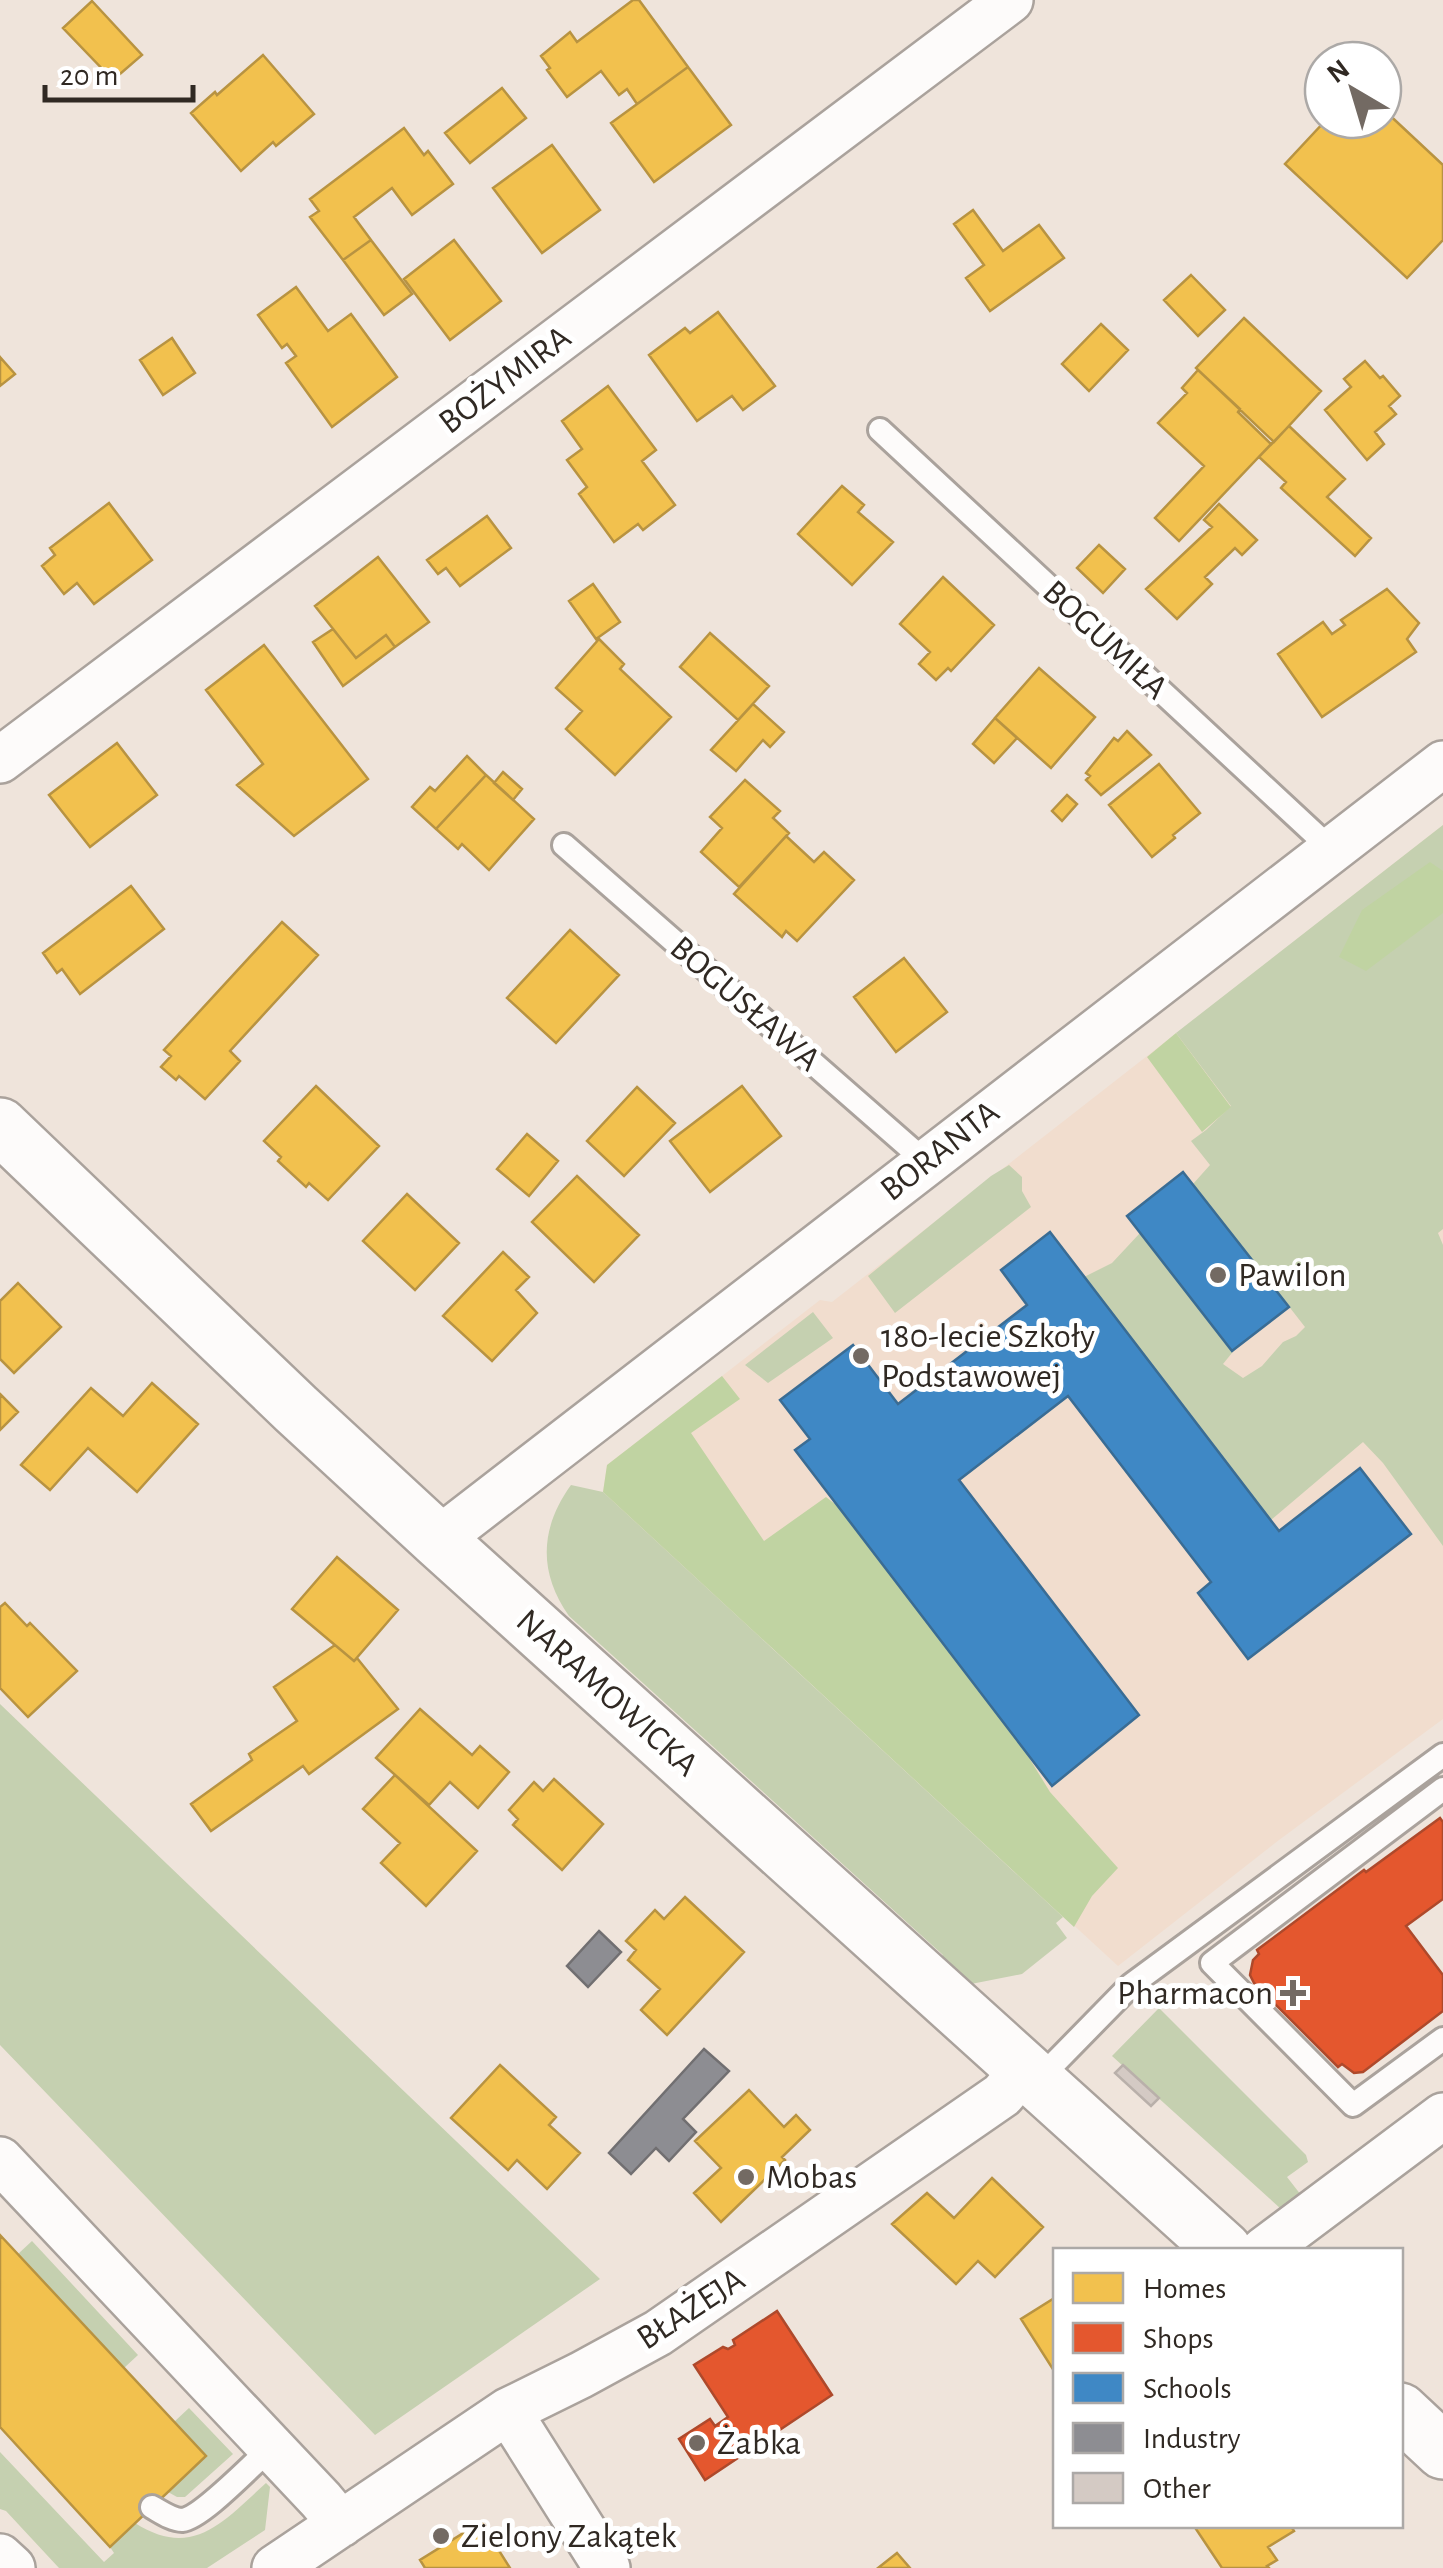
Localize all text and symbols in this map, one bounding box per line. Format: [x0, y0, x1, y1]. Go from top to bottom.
scale bar [45, 40, 192, 102]
north arrow [1303, 40, 1403, 140]
text: N [1323, 55, 1355, 89]
text: 20 m [60, 61, 118, 91]
street label: BOŻYMIRA [432, 318, 577, 441]
street label: BOGUMIŁA [1036, 574, 1174, 706]
street label: BOGUSŁAWA [663, 930, 827, 1078]
street label: BORANTA [874, 1094, 1006, 1208]
place label: Pawilon [1238, 1258, 1347, 1293]
marker: Pawilon [1207, 1264, 1229, 1286]
place label: 180-lecie Szkoły Podstawowej [881, 1319, 1095, 1394]
marker: 180-lecie Szkoły Podstawowej [850, 1345, 872, 1367]
street label: NARAMOWICKA [510, 1603, 704, 1783]
place label: Pharmacon [1117, 1976, 1273, 2011]
marker: Pharmacon [1282, 1982, 1304, 2004]
place label: Mobas [766, 2160, 857, 2195]
marker: Mobas [735, 2166, 757, 2188]
legend [1053, 2248, 1403, 2528]
street label: BŁAŻEJA [630, 2260, 751, 2356]
text: Homes [1143, 2274, 1226, 2304]
text: Shops [1143, 2324, 1214, 2354]
text: Schools [1143, 2374, 1232, 2404]
place label: Żabka [717, 2424, 801, 2461]
text: Industry [1143, 2424, 1241, 2454]
marker: Żabka [686, 2432, 708, 2454]
text: Other [1143, 2474, 1211, 2504]
place label: Zielony Zakątek [461, 2519, 677, 2554]
marker: Zielony Zakątek [430, 2525, 452, 2547]

